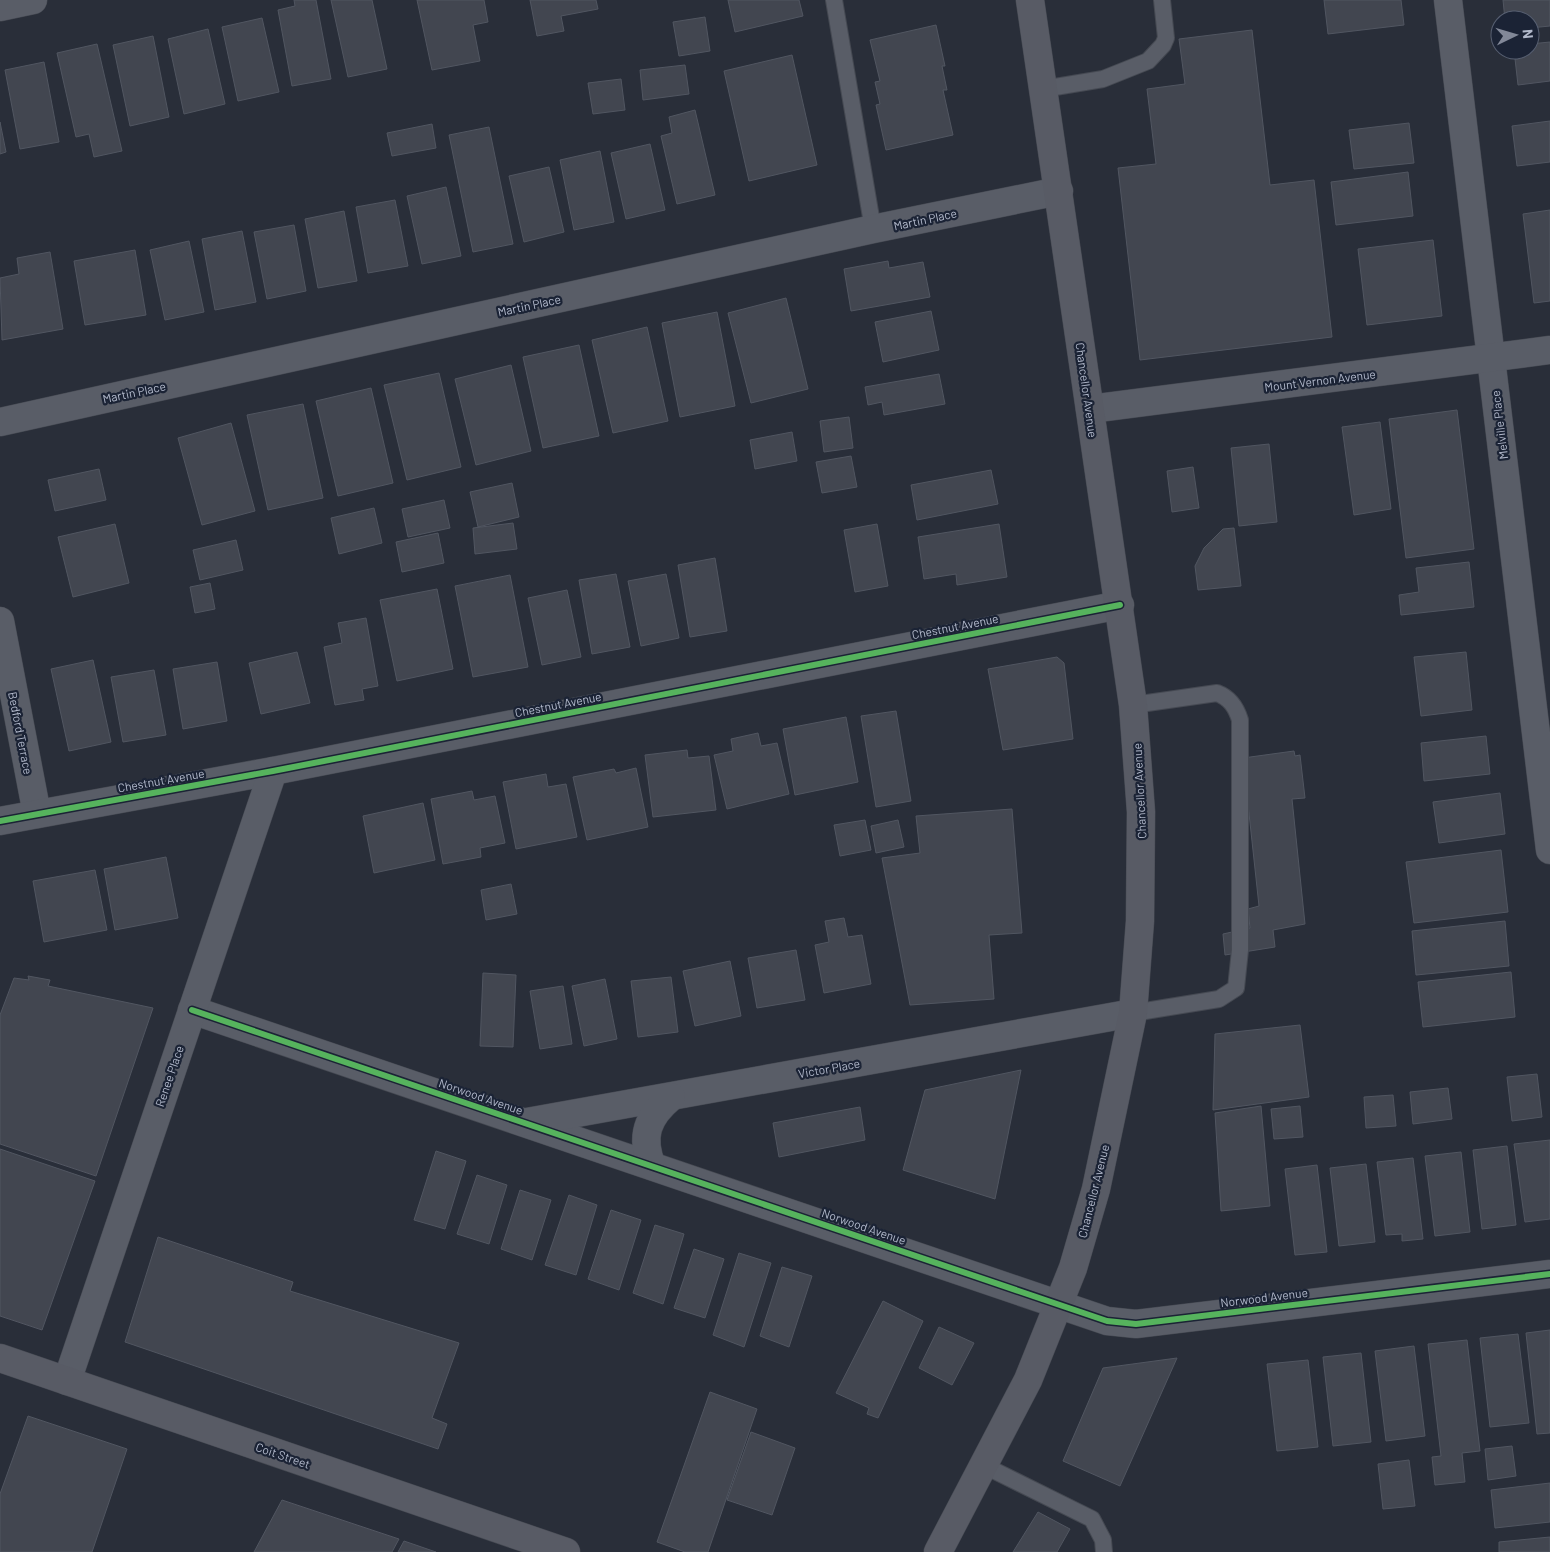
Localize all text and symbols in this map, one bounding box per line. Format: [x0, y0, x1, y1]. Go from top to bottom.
north arrow [1490, 10, 1540, 60]
text: N [1520, 28, 1537, 39]
street label: Martin Place [892, 205, 958, 233]
street label: Martin Place [496, 291, 562, 319]
street label: Chancellor Avenue [1073, 342, 1101, 438]
street label: Mount Vernon Avenue [1264, 366, 1376, 394]
street label: Martin Place [101, 378, 167, 406]
street label: Melville Place [1488, 390, 1510, 460]
street label: Chestnut Avenue [911, 611, 999, 641]
street label: Chestnut Avenue [514, 689, 602, 719]
street label: Bedford Terrace [6, 691, 36, 775]
street label: Chancellor Avenue [1130, 743, 1148, 839]
street label: Chestnut Avenue [117, 765, 205, 795]
street label: Renee Place [152, 1044, 186, 1108]
street label: Victor Place [797, 1056, 861, 1080]
street label: Norwood Avenue [437, 1075, 525, 1117]
street label: Chancellor Avenue [1075, 1143, 1111, 1239]
street label: Norwood Avenue [820, 1205, 908, 1247]
street label: Norwood Avenue [1219, 1285, 1309, 1309]
street label: Coit Street [254, 1439, 312, 1471]

